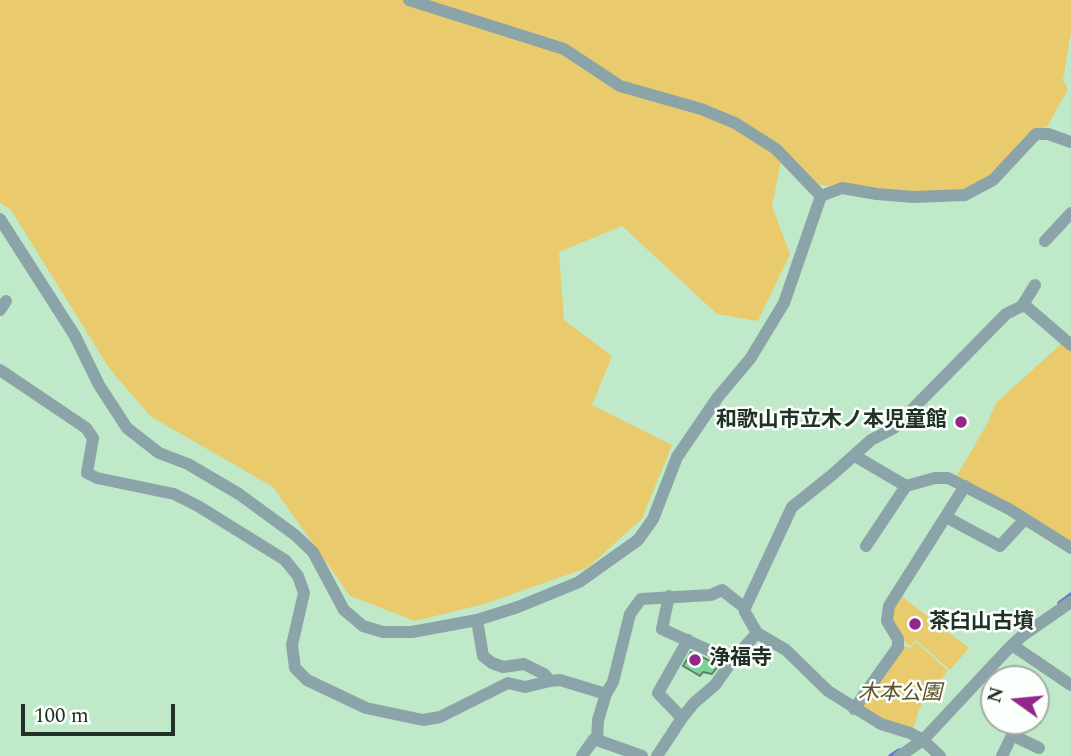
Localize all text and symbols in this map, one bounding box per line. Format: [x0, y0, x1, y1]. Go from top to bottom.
place label: 和歌山市立木ノ本児童館 [716, 409, 947, 435]
marker: 和歌山市立木ノ本児童館 [953, 414, 969, 430]
place label: 茶臼山古墳 [929, 611, 1034, 637]
marker: 茶臼山古墳 [907, 616, 923, 632]
place label: 浄福寺 [709, 647, 772, 673]
marker: 浄福寺 [687, 652, 703, 668]
north arrow [980, 665, 1050, 735]
park label: 木本公園 [858, 682, 942, 708]
text: N [980, 684, 1012, 706]
scale bar [24, 690, 178, 734]
text: 100 m [34, 700, 89, 732]

